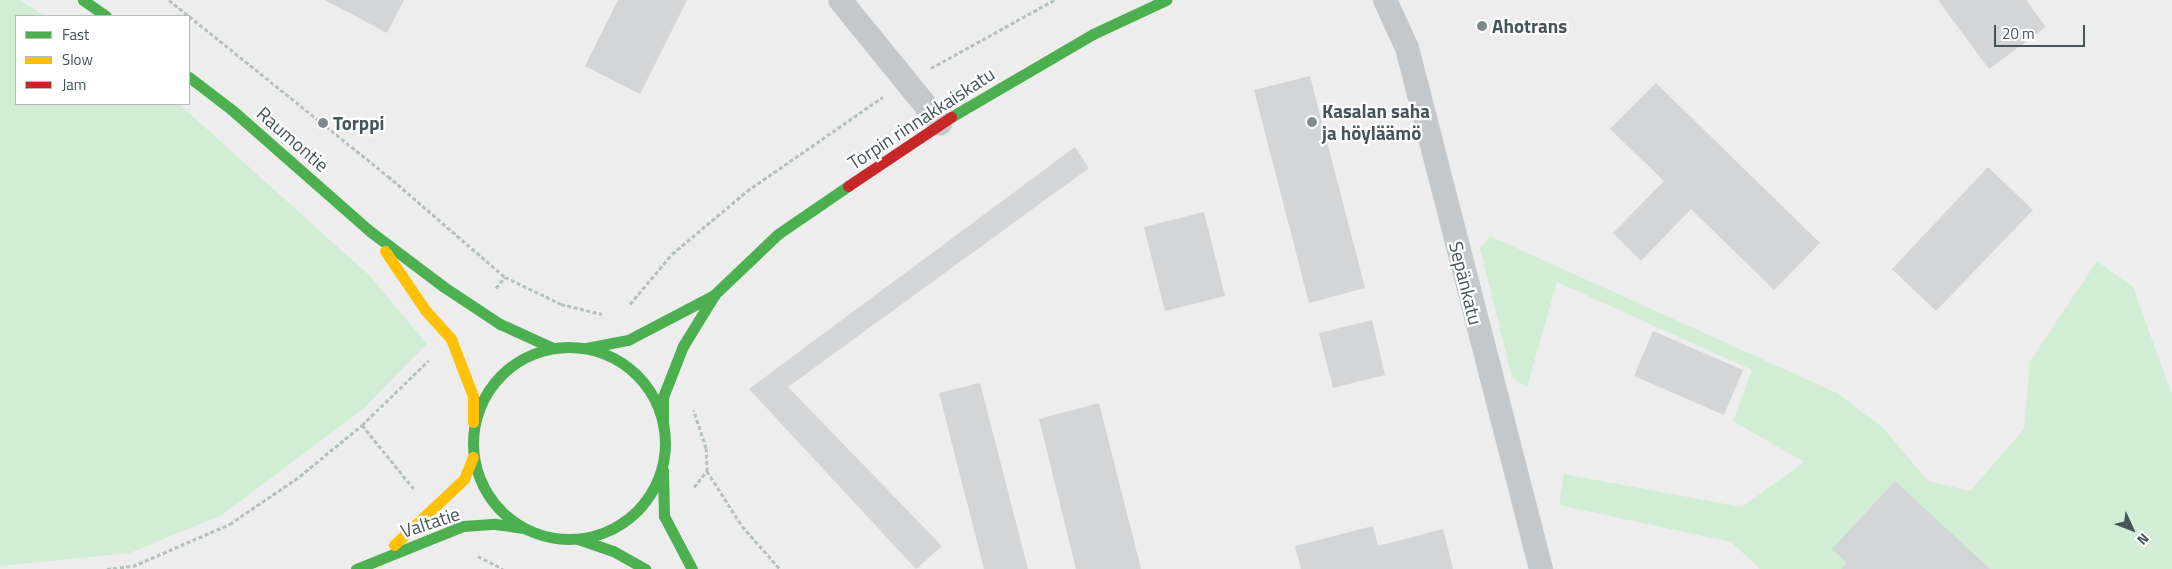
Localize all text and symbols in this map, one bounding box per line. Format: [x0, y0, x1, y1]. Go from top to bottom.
legend [15, 15, 190, 105]
place label: Ahotrans [1492, 15, 1567, 37]
scale bar [1997, 15, 2088, 47]
marker: Ahotrans [1476, 20, 1488, 32]
text: 20 m [2002, 22, 2035, 45]
text: Fast [62, 23, 89, 46]
text: Slow [62, 48, 93, 71]
street label: Torpin rinnakkaiskatu [843, 62, 999, 174]
text: Jam [62, 73, 86, 96]
place label: Kasalan saha ja höyläämö [1322, 100, 1430, 144]
street label: Raumontie [252, 102, 334, 176]
place label: Torppi [333, 112, 384, 134]
marker: Kasalan saha ja höyläämö [1306, 116, 1318, 128]
marker: Torppi [317, 117, 329, 129]
street label: Sepänkatu [1445, 239, 1487, 327]
street label: Valtatie [397, 502, 463, 542]
north arrow [2107, 504, 2157, 554]
text: N [2132, 529, 2154, 550]

